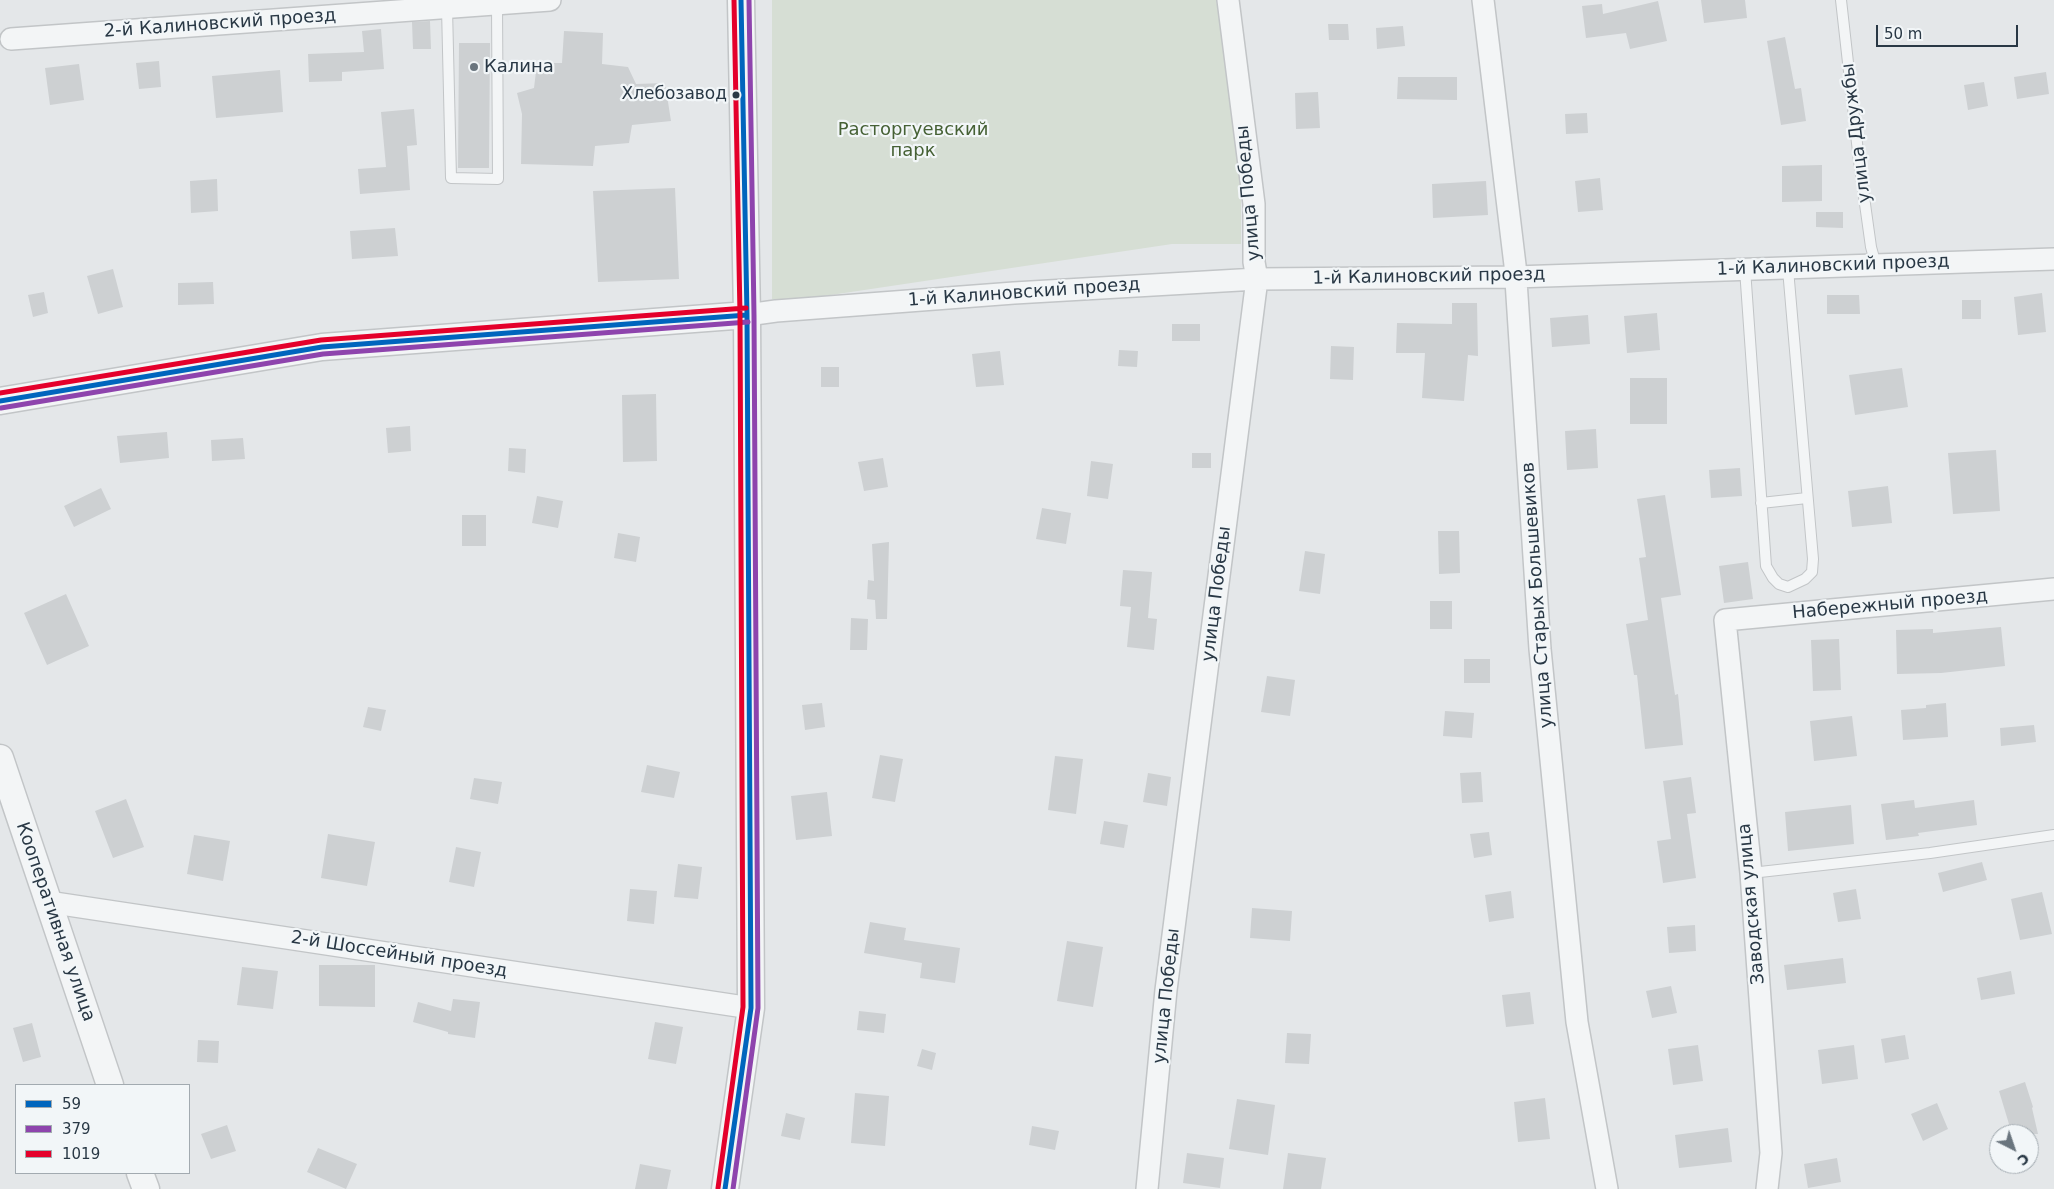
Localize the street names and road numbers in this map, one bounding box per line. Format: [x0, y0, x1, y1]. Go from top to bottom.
street label: 2-й Калиновский проезд [103, 5, 337, 43]
street label: улица Дружбы [1838, 62, 1876, 204]
street label: улица Победы [1232, 124, 1266, 262]
street label: 1-й Калиновский проезд [1716, 251, 1950, 281]
street label: 1-й Калиновский проезд [1312, 264, 1546, 290]
street label: 1-й Калиновский проезд [907, 274, 1141, 312]
street label: улица Старых Большевиков [1518, 461, 1558, 729]
street label: улица Победы [1198, 525, 1236, 663]
street label: Набережный проезд [1791, 586, 1989, 624]
street label: Кооперативная улица [11, 819, 99, 1025]
street label: Заводская улица [1734, 822, 1770, 986]
street label: 2-й Шоссейный проезд [289, 927, 509, 983]
street label: улица Победы [1149, 927, 1185, 1065]

